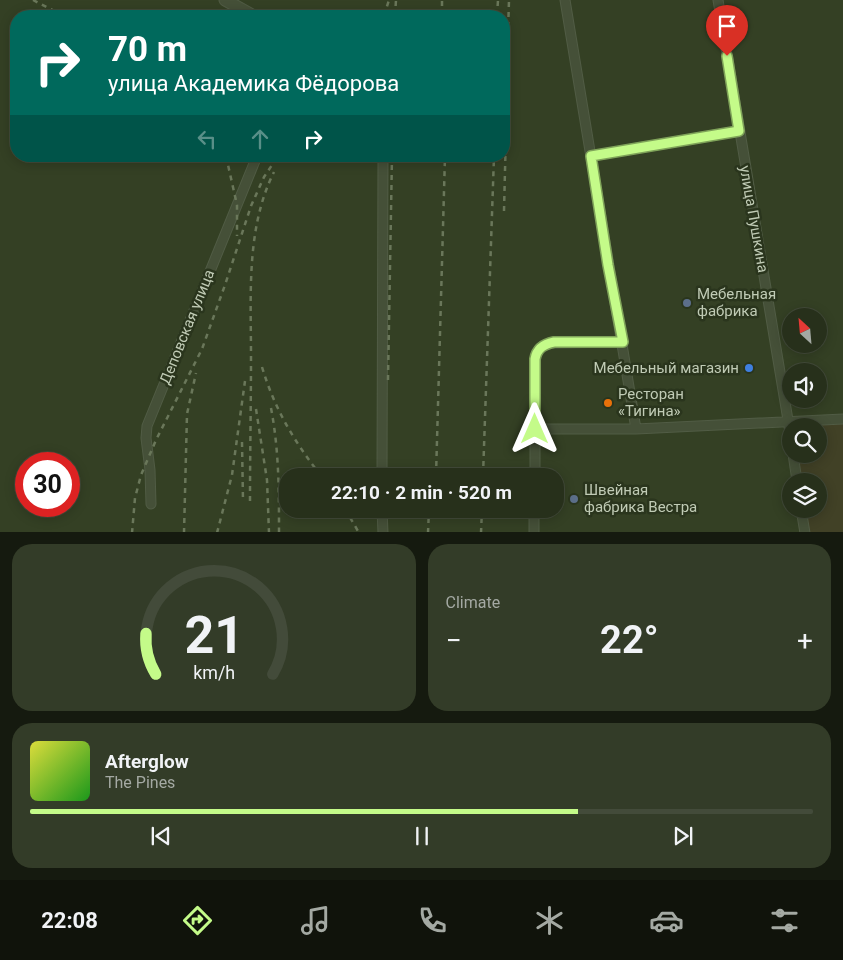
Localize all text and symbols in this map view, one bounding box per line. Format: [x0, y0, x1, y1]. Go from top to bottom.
pin [706, 5, 748, 56]
icon: arrive [713, 12, 741, 40]
text: 70 m [108, 29, 187, 70]
icon: right [25, 30, 90, 95]
text: улица Академика Фёдорова [108, 71, 399, 96]
icon: left [193, 125, 221, 153]
icon: ahead [246, 125, 274, 153]
icon: right [299, 125, 327, 153]
street label: улица Пушкина [736, 164, 772, 274]
street label: Деповская улица [156, 267, 218, 387]
place label: Мебельная фабрика [697, 285, 776, 320]
marker: Мебельная фабрика [681, 297, 693, 309]
north arrow [782, 308, 828, 352]
map controls [782, 308, 827, 518]
place label: Мебельный магазин [594, 359, 739, 377]
marker: Мебельный магазин [743, 362, 755, 374]
button: sound [782, 363, 827, 408]
place label: Ресторан «Тигина» [618, 385, 684, 420]
marker: Ресторан «Тигина» [602, 397, 614, 409]
position arrow [508, 402, 560, 454]
button: search [782, 418, 827, 463]
speed limit sign: 30 [15, 452, 80, 517]
button: layers [782, 473, 827, 518]
text: 22:10 · 2 min · 520 m [331, 481, 512, 504]
place label: Швейная фабрика Вестра [584, 481, 697, 516]
marker: Швейная фабрика Вестра [568, 493, 580, 505]
text: Climate [446, 593, 500, 612]
text: 21 [184, 605, 244, 666]
text: 22° [600, 618, 659, 662]
text: − [446, 624, 462, 657]
text: + [797, 624, 813, 657]
text: km/h [193, 662, 235, 683]
text: Afterglow [105, 750, 189, 773]
text: The Pines [105, 773, 175, 792]
icon: previous [147, 822, 175, 850]
icon: pause [408, 822, 436, 850]
icon: next [669, 822, 697, 850]
icon: directions [180, 903, 215, 938]
icon: music [298, 903, 333, 938]
icon: phone [415, 903, 450, 938]
icon: climate [532, 903, 567, 938]
icon: car [649, 903, 684, 938]
icon: filters [767, 903, 802, 938]
text: 22:08 [41, 908, 98, 933]

